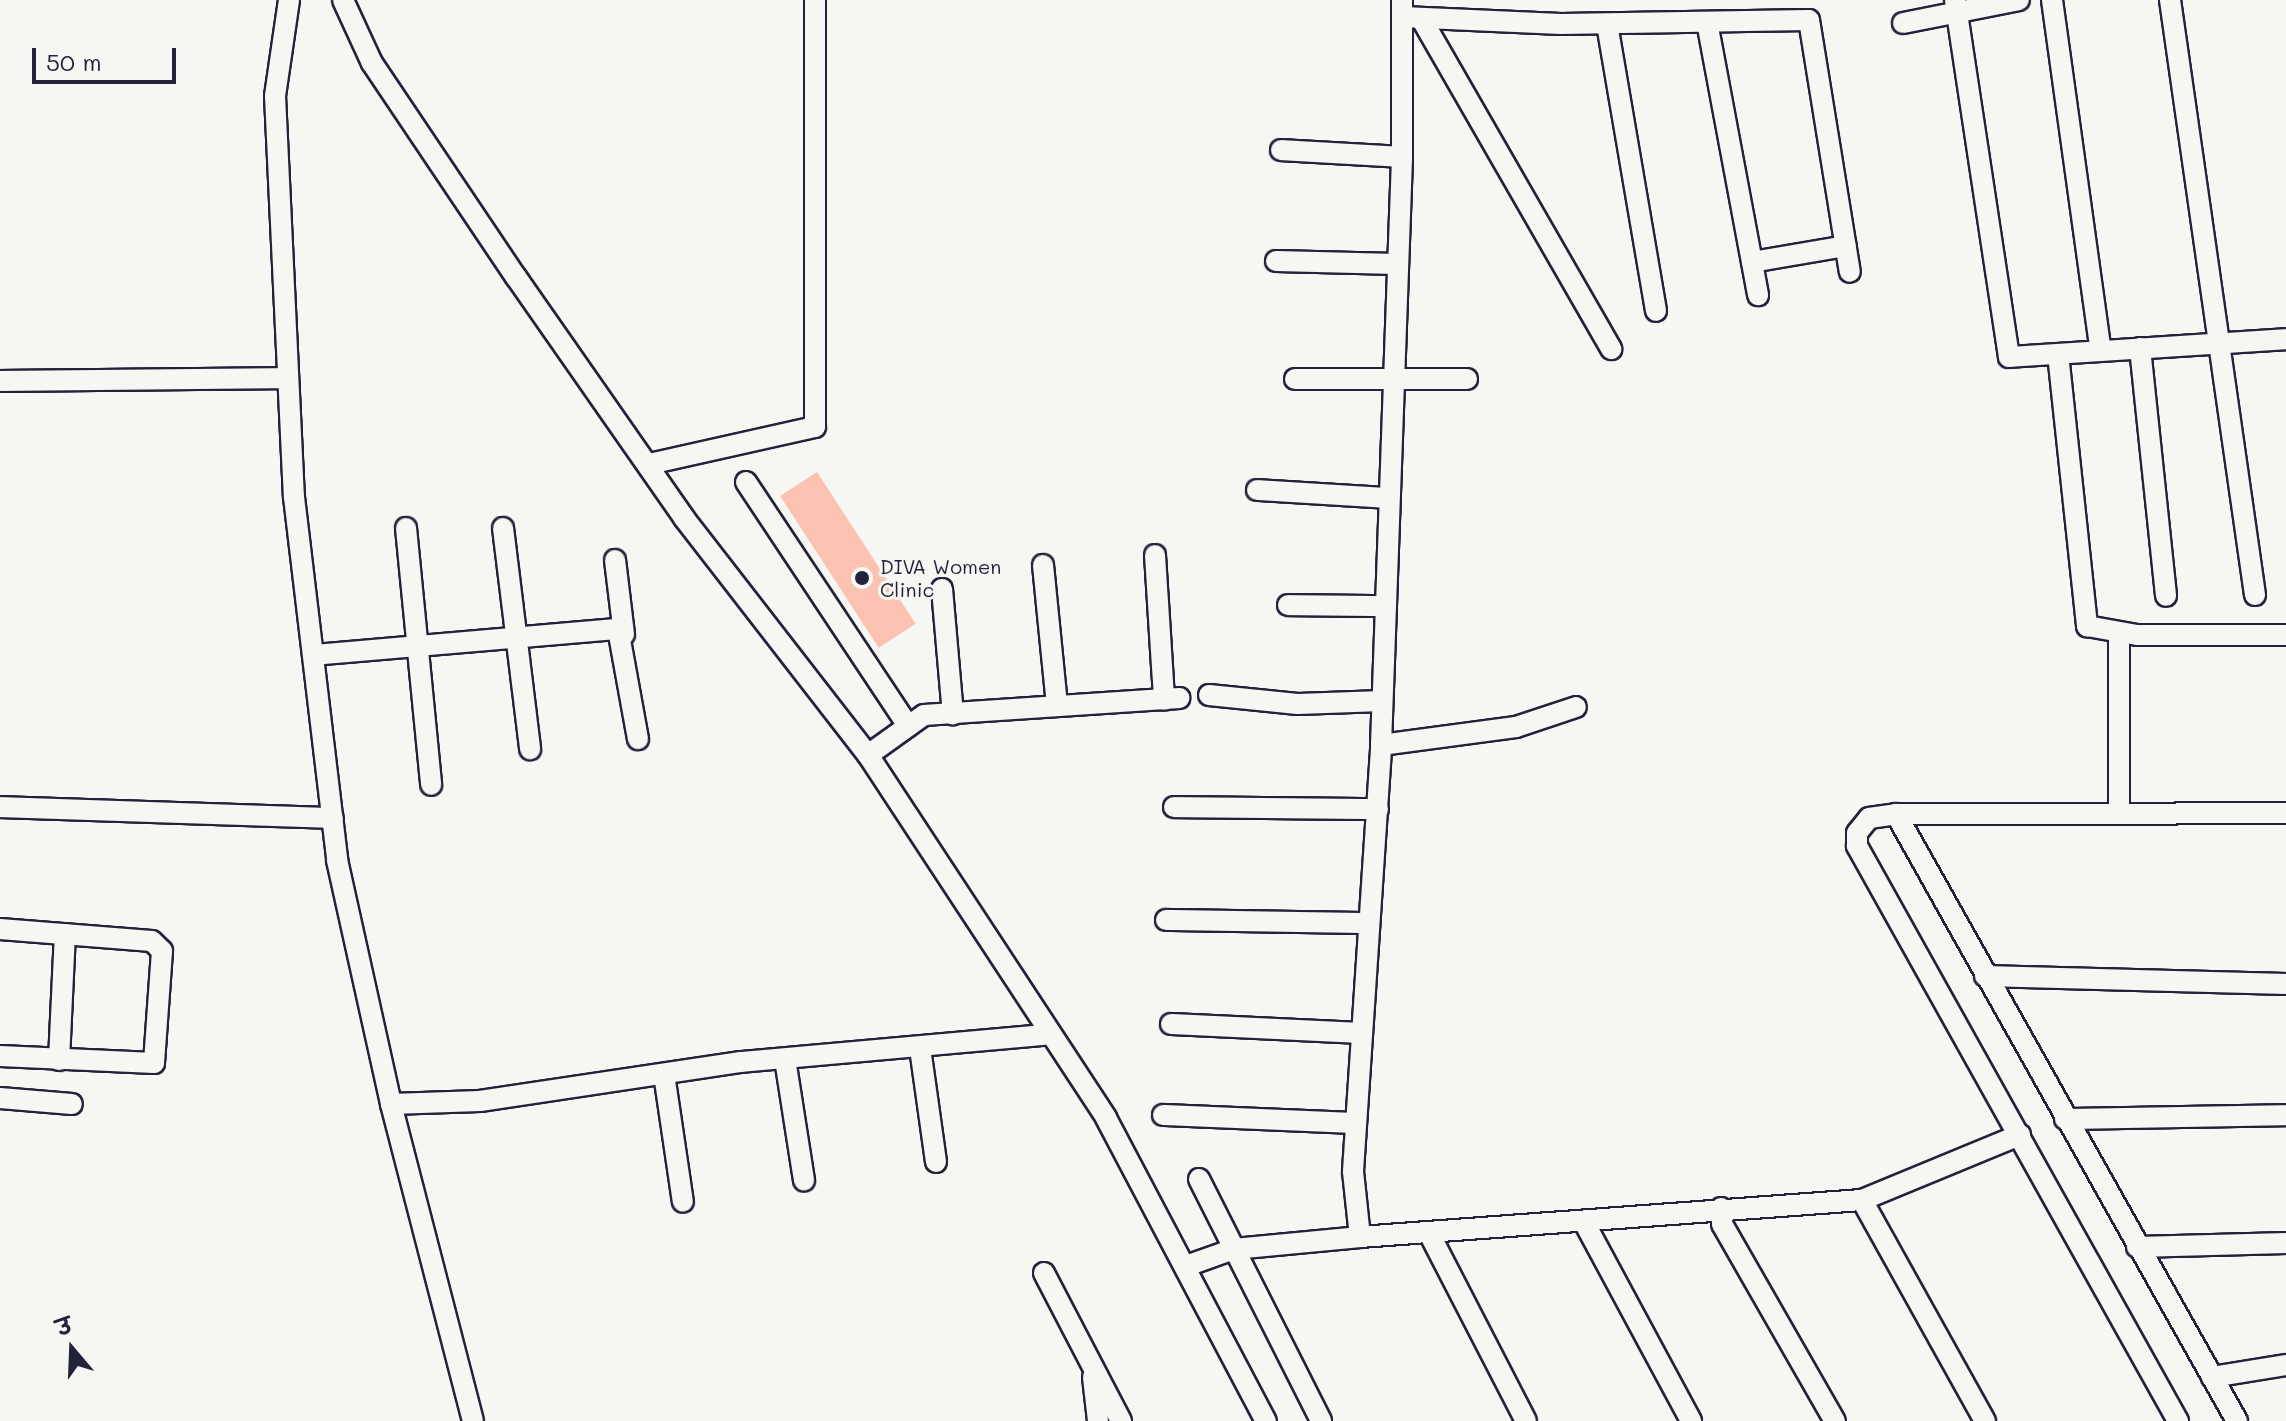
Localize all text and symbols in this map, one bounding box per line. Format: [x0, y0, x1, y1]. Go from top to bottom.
scale bar [36, 32, 180, 82]
text: 50 m [46, 46, 102, 77]
place label: DIVA Women Clinic [880, 554, 1001, 601]
marker: DIVA Women Clinic [851, 567, 873, 589]
north arrow [32, 1309, 112, 1389]
text: उ [52, 1310, 76, 1342]

